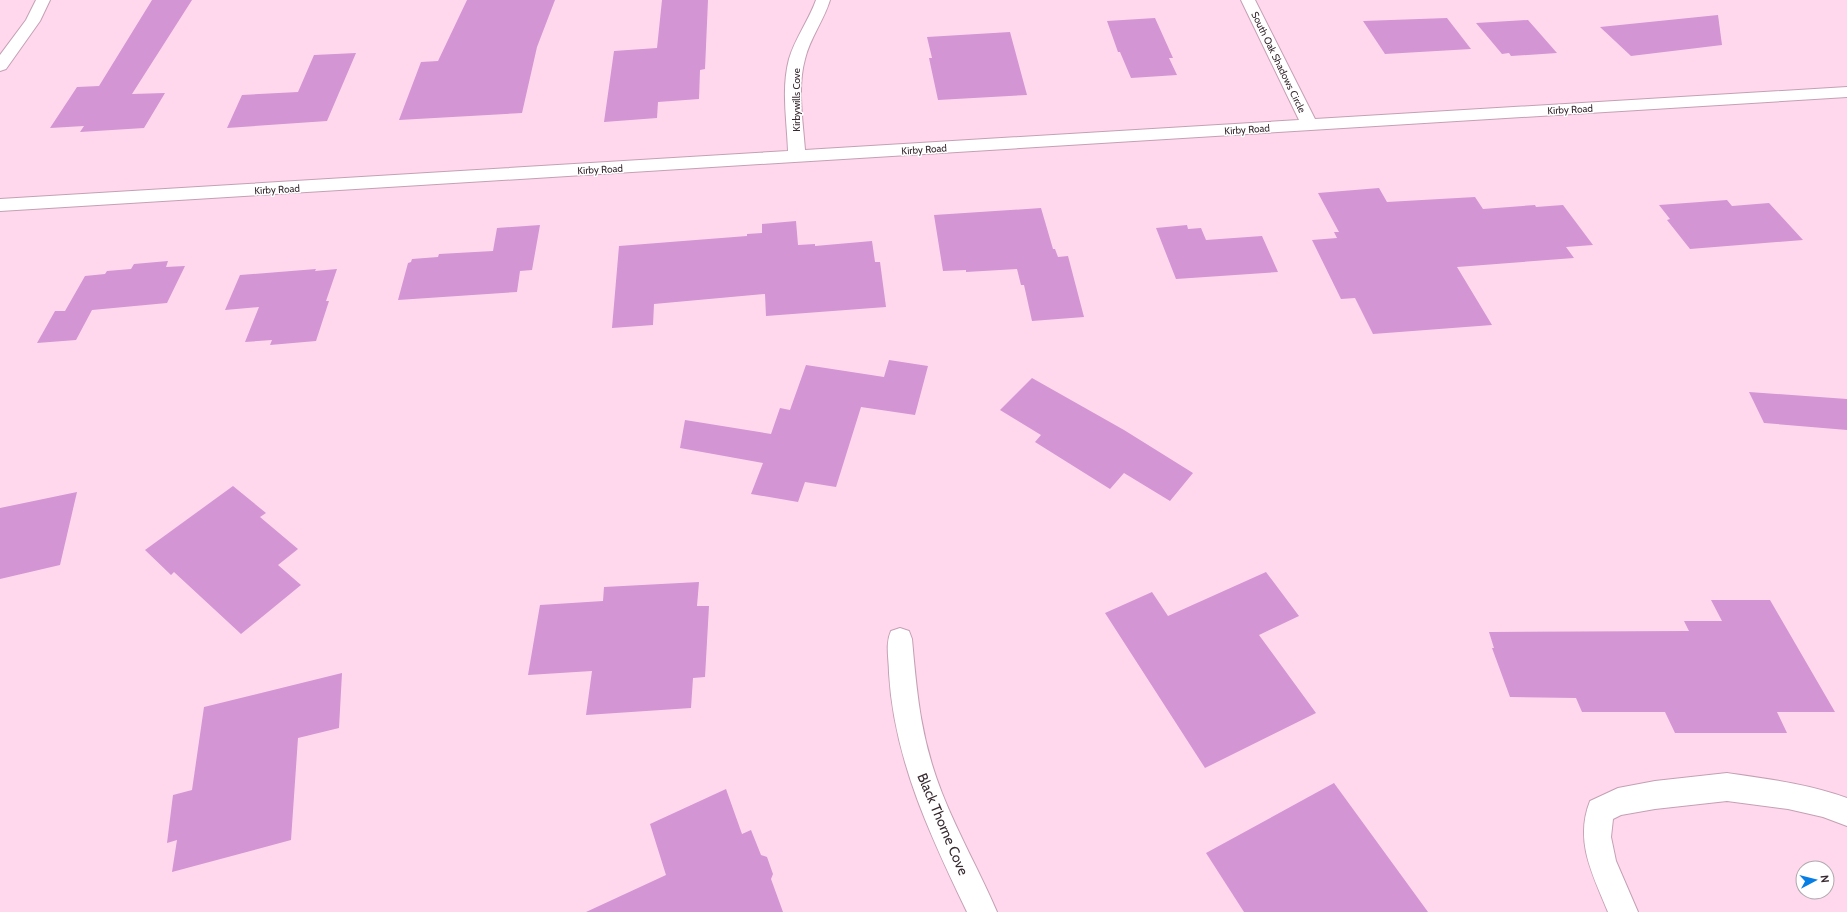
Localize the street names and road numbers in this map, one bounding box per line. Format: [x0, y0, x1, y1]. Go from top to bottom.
street label: South Oak Shadows Circle [1248, 9, 1309, 115]
street label: Kirbywills Cove [790, 68, 803, 132]
street label: Kirby Road [1547, 102, 1593, 117]
street label: Kirby Road [1224, 121, 1270, 138]
street label: Kirby Road [901, 141, 947, 158]
street label: Kirby Road [577, 162, 623, 177]
street label: Kirby Road [254, 182, 300, 197]
street label: Black Thorne Cove [913, 770, 973, 878]

